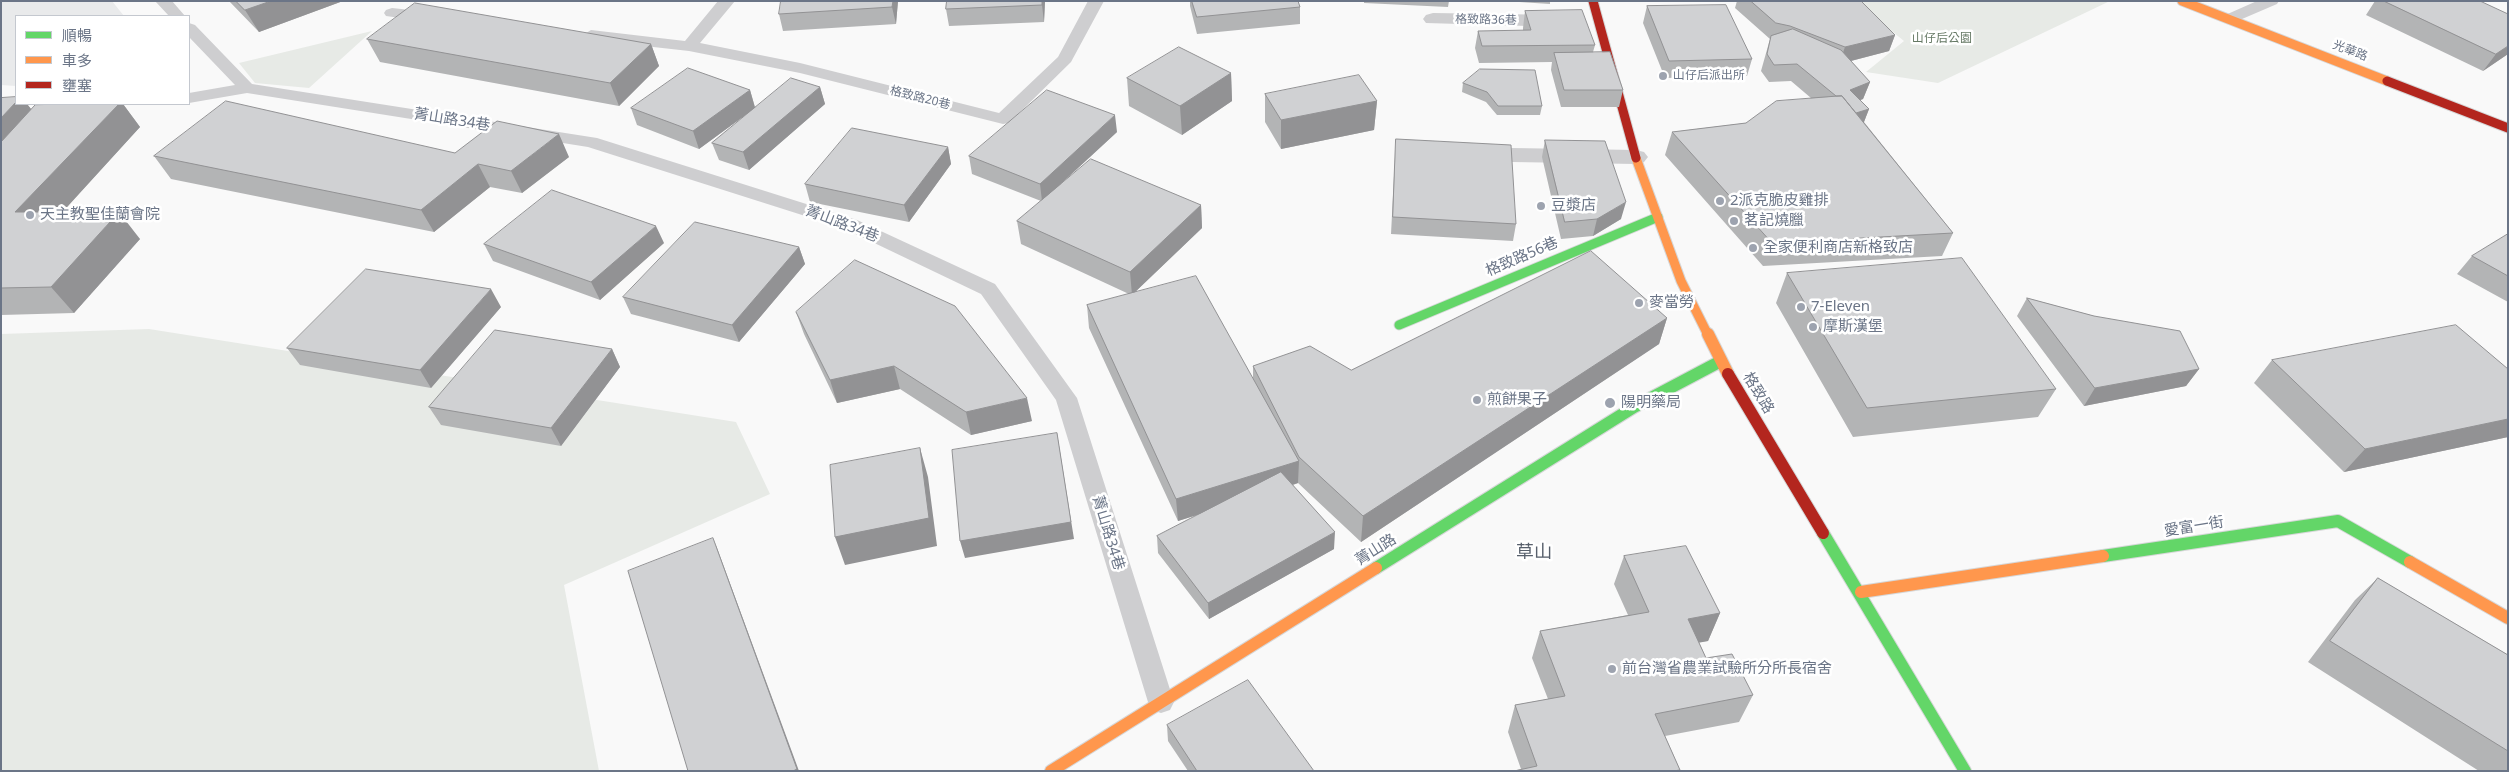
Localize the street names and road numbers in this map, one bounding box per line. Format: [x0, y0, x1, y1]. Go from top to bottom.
street label: 格致路36巷 [1455, 12, 1517, 28]
street label: 光華路 [2331, 38, 2369, 64]
street label: 格致路20巷 [888, 84, 952, 112]
street label: 菁山路34巷 [412, 105, 492, 135]
street label: 菁山路34巷 [803, 202, 881, 246]
street label: 格致路56巷 [1483, 234, 1561, 280]
street label: 格致路 [1739, 369, 1777, 417]
street label: 菁山路34巷 [1088, 493, 1128, 573]
street label: 愛富一街 [2163, 513, 2225, 541]
street label: 菁山路 [1352, 530, 1400, 570]

